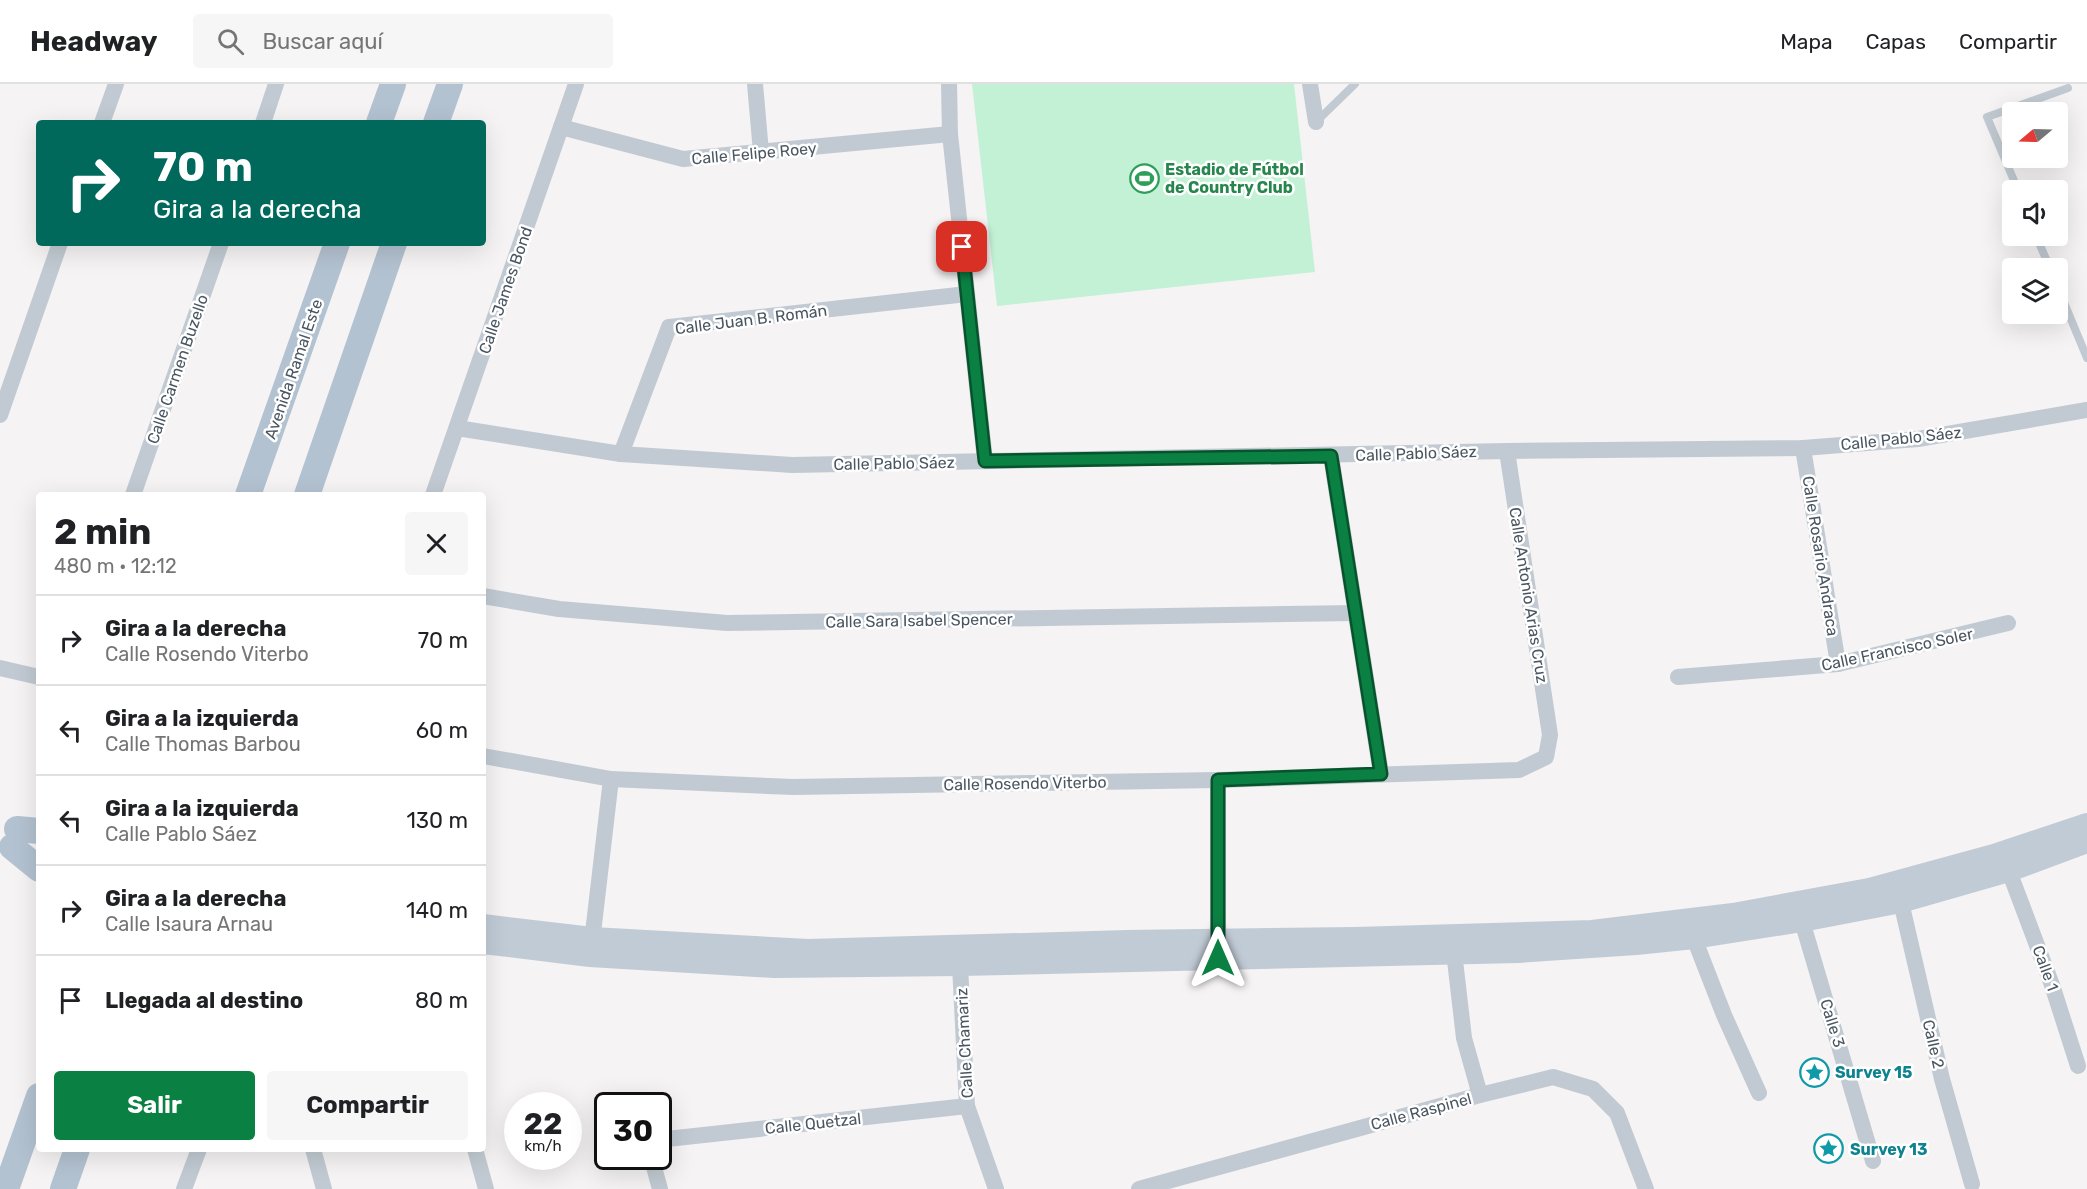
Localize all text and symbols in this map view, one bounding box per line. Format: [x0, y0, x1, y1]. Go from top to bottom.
search box [193, 14, 613, 68]
text: Headway [30, 25, 157, 58]
icon: search [214, 25, 247, 58]
text: Buscar aquí [262, 28, 383, 55]
text: Mapa [1780, 29, 1833, 54]
text: Capas [1866, 29, 1926, 54]
text: Compartir [1959, 29, 2057, 54]
north arrow [2002, 102, 2068, 168]
map controls [2002, 102, 2068, 324]
street label: Calle Felipe Roey [691, 139, 818, 168]
text: 70 m [153, 142, 253, 192]
icon: right [54, 144, 132, 222]
place label: Estadio de Fútbol de Country Club [1165, 160, 1304, 197]
sports icon: Estadio de Fútbol de Country Club [1128, 162, 1160, 194]
button: sound [2002, 180, 2068, 246]
text: Gira a la derecha [153, 193, 362, 225]
pin [936, 221, 987, 272]
street label: Calle James Bond [475, 224, 536, 356]
icon: arrive [945, 230, 978, 263]
button: layers [2002, 258, 2068, 324]
street label: Calle Carmen Buzello [143, 292, 212, 446]
street label: Avenida Ramal Este [261, 297, 326, 442]
street label: Calle Juan B. Román [674, 301, 828, 338]
street label: Calle Pablo Sáez [1840, 423, 1962, 454]
street label: Calle Pablo Sáez [1355, 442, 1477, 465]
street label: Calle Pablo Sáez [833, 453, 955, 474]
street label: Calle Rosario Andraca [1798, 475, 1843, 637]
street label: Calle Antonio Arias Cruz [1505, 506, 1552, 684]
text: 2 min [54, 510, 152, 553]
button: close [405, 512, 468, 575]
text: 480 m · 12:12 [54, 554, 177, 578]
street label: Calle Sara Isabel Spencer [825, 609, 1013, 632]
text: Gira a la derecha [105, 615, 286, 642]
icon: right [54, 624, 87, 657]
street label: Calle Francisco Soler [1820, 624, 1975, 675]
text: 70 m [418, 627, 468, 654]
text: Calle Rosendo Viterbo [105, 642, 309, 666]
text: Gira a la izquierda [105, 705, 299, 732]
icon: left [54, 714, 87, 747]
text: 60 m [416, 717, 468, 744]
text: Calle Thomas Barbou [105, 732, 301, 756]
street label: Calle Rosendo Viterbo [943, 773, 1107, 794]
text: Gira a la izquierda [105, 795, 299, 822]
icon: left [54, 804, 87, 837]
text: 130 m [406, 807, 468, 834]
text: Calle Pablo Sáez [105, 822, 257, 846]
text: Gira a la derecha [105, 885, 286, 912]
icon: right [54, 894, 87, 927]
text: 140 m [406, 897, 468, 924]
text: Calle Isaura Arnau [105, 912, 273, 936]
position arrow [1186, 926, 1250, 990]
street label: Calle 1 [2029, 943, 2062, 994]
icon: arrive [54, 984, 87, 1017]
text: Llegada al destino [105, 987, 303, 1014]
text: 80 m [415, 987, 468, 1014]
street label: Calle Chamariz [952, 987, 977, 1099]
street label: Calle 3 [1816, 997, 1849, 1050]
street label: Calle 2 [1919, 1018, 1948, 1070]
place icon: Survey 15 [1798, 1056, 1830, 1088]
place label: Survey 15 [1835, 1063, 1912, 1082]
button: Salir [54, 1071, 255, 1140]
button: Compartir [267, 1071, 468, 1140]
street label: Calle Raspinel [1369, 1089, 1474, 1134]
speed limit sign: 30 [594, 1092, 672, 1170]
text: 22 [524, 1106, 563, 1142]
street label: Calle Quetzal [764, 1109, 862, 1138]
place icon: Survey 13 [1813, 1133, 1845, 1165]
text: km/h [524, 1137, 562, 1155]
place label: Survey 13 [1850, 1140, 1928, 1159]

